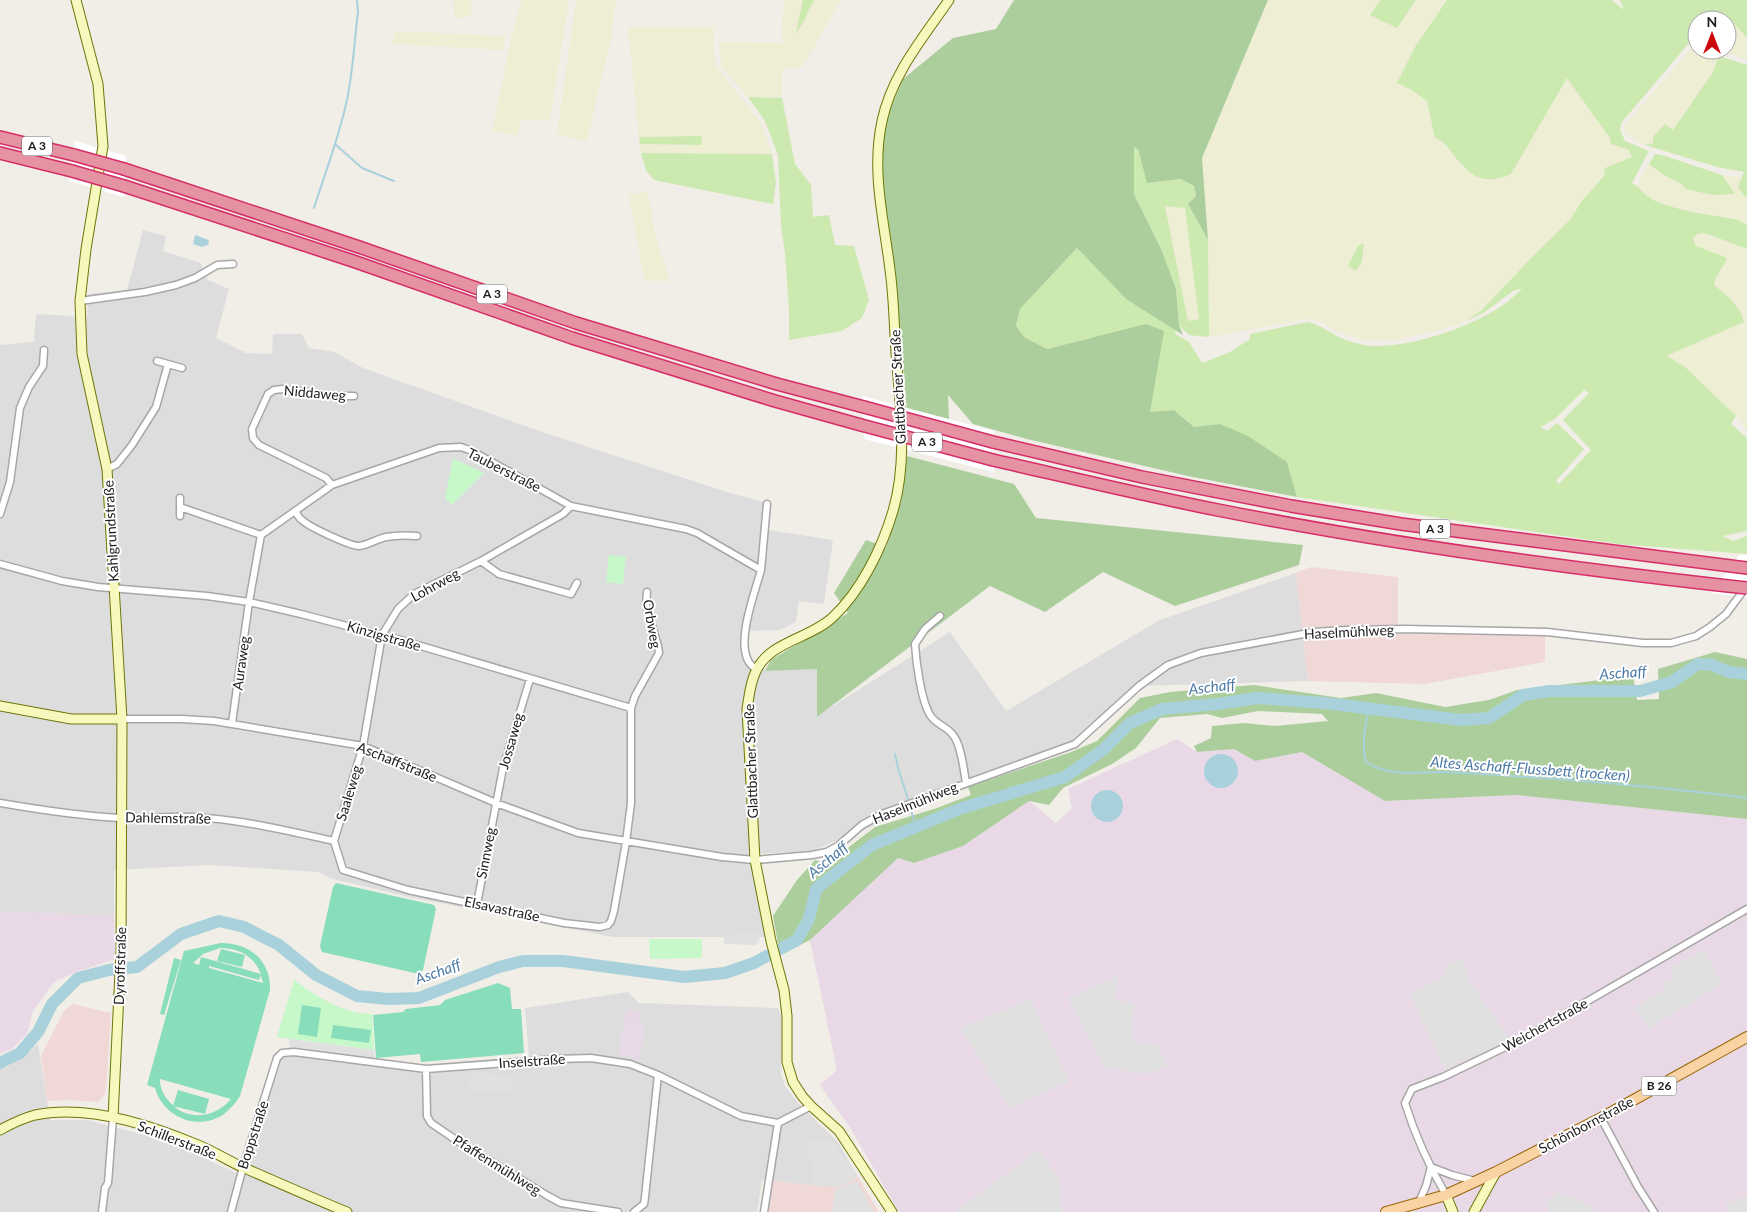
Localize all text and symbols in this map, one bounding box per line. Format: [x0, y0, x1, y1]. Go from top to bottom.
north arrow [1687, 10, 1737, 60]
text: N [1707, 13, 1717, 30]
road number: A 3 [22, 136, 52, 156]
road number: A 3 [477, 284, 507, 304]
street label: Glattbacher Straße [886, 329, 909, 445]
street label: Niddaweg [283, 381, 347, 404]
road number: A 3 [912, 432, 942, 452]
street label: Tauberstraße [465, 444, 544, 495]
street label: Kahlgrundstraße [99, 480, 122, 582]
road number: A 3 [1420, 520, 1450, 538]
street label: Lohrweg [407, 564, 462, 605]
street label: Orbweg [640, 598, 665, 650]
street label: Kinzigstraße [345, 617, 423, 654]
street label: Haselmühlweg [1303, 621, 1394, 642]
street label: Auraweg [228, 635, 253, 691]
water label: Aschaff [1598, 661, 1648, 683]
water label: Aschaff [1186, 674, 1237, 698]
street label: Glattbacher Straße [740, 703, 761, 819]
street label: Jossaweg [494, 711, 527, 771]
street label: Aschaffstraße [355, 738, 440, 785]
water label: Altes Aschaff-Flussbett (trocken) [1429, 752, 1631, 784]
street label: Saaleweg [332, 763, 365, 823]
street label: Haselmühlweg [870, 778, 960, 827]
street label: Dahlemstraße [125, 808, 211, 827]
street label: Sinnweg [472, 826, 499, 880]
water label: Aschaff [803, 837, 852, 882]
street label: Elsavastraße [463, 892, 541, 925]
street label: Dyroffstraße [110, 927, 129, 1005]
water label: Aschaff [411, 954, 464, 988]
street label: Weichertstraße [1499, 994, 1590, 1055]
street label: Inselstraße [498, 1050, 566, 1071]
road number: B 26 [1642, 1076, 1676, 1096]
street label: Schönbornstraße [1535, 1092, 1636, 1157]
street label: Boppstraße [233, 1098, 272, 1171]
street label: Schillerstraße [135, 1117, 219, 1162]
street label: Pfaffenmühlweg [450, 1131, 544, 1198]

